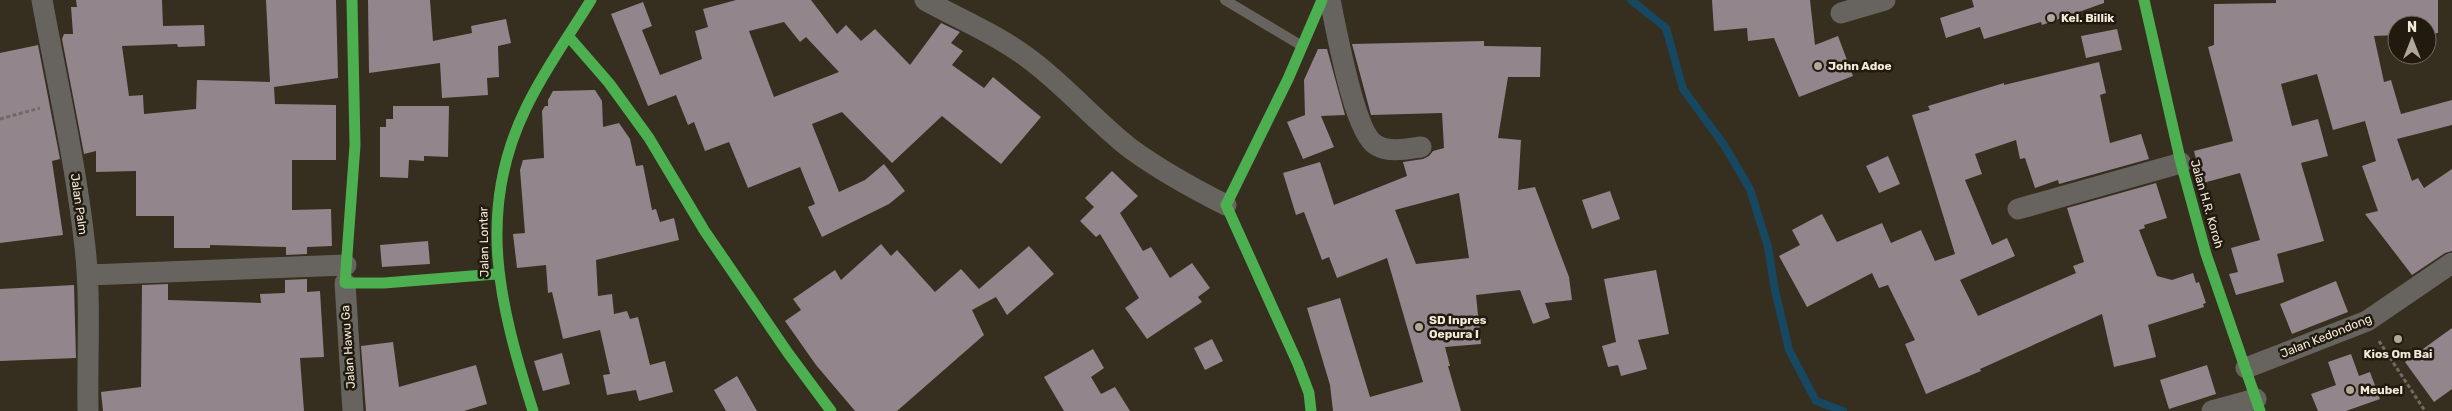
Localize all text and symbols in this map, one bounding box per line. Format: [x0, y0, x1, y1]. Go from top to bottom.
place label: Kel. Billik [2061, 11, 2114, 25]
marker: Kel. Billik [2045, 12, 2057, 24]
north arrow [2387, 15, 2437, 65]
text: N [2407, 19, 2417, 36]
place label: John Adoe [1828, 59, 1892, 73]
marker: John Adoe [1812, 60, 1824, 72]
street label: Jalan H.R. Koroh [2188, 158, 2226, 250]
street label: Jalan Palm [68, 172, 90, 236]
street label: Jalan Lontar [476, 206, 492, 277]
street label: Jalan Hawu Ga [338, 305, 358, 389]
street label: Jalan Kedondong [2278, 311, 2374, 361]
place label: SD Inpres Oepura I [1429, 313, 1487, 341]
marker: SD Inpres Oepura I [1413, 321, 1425, 333]
marker: Kios Om Bai [2392, 333, 2404, 345]
place label: Kios Om Bai [2364, 347, 2432, 361]
place label: Meubel [2360, 383, 2403, 397]
marker: Meubel [2344, 384, 2356, 396]

